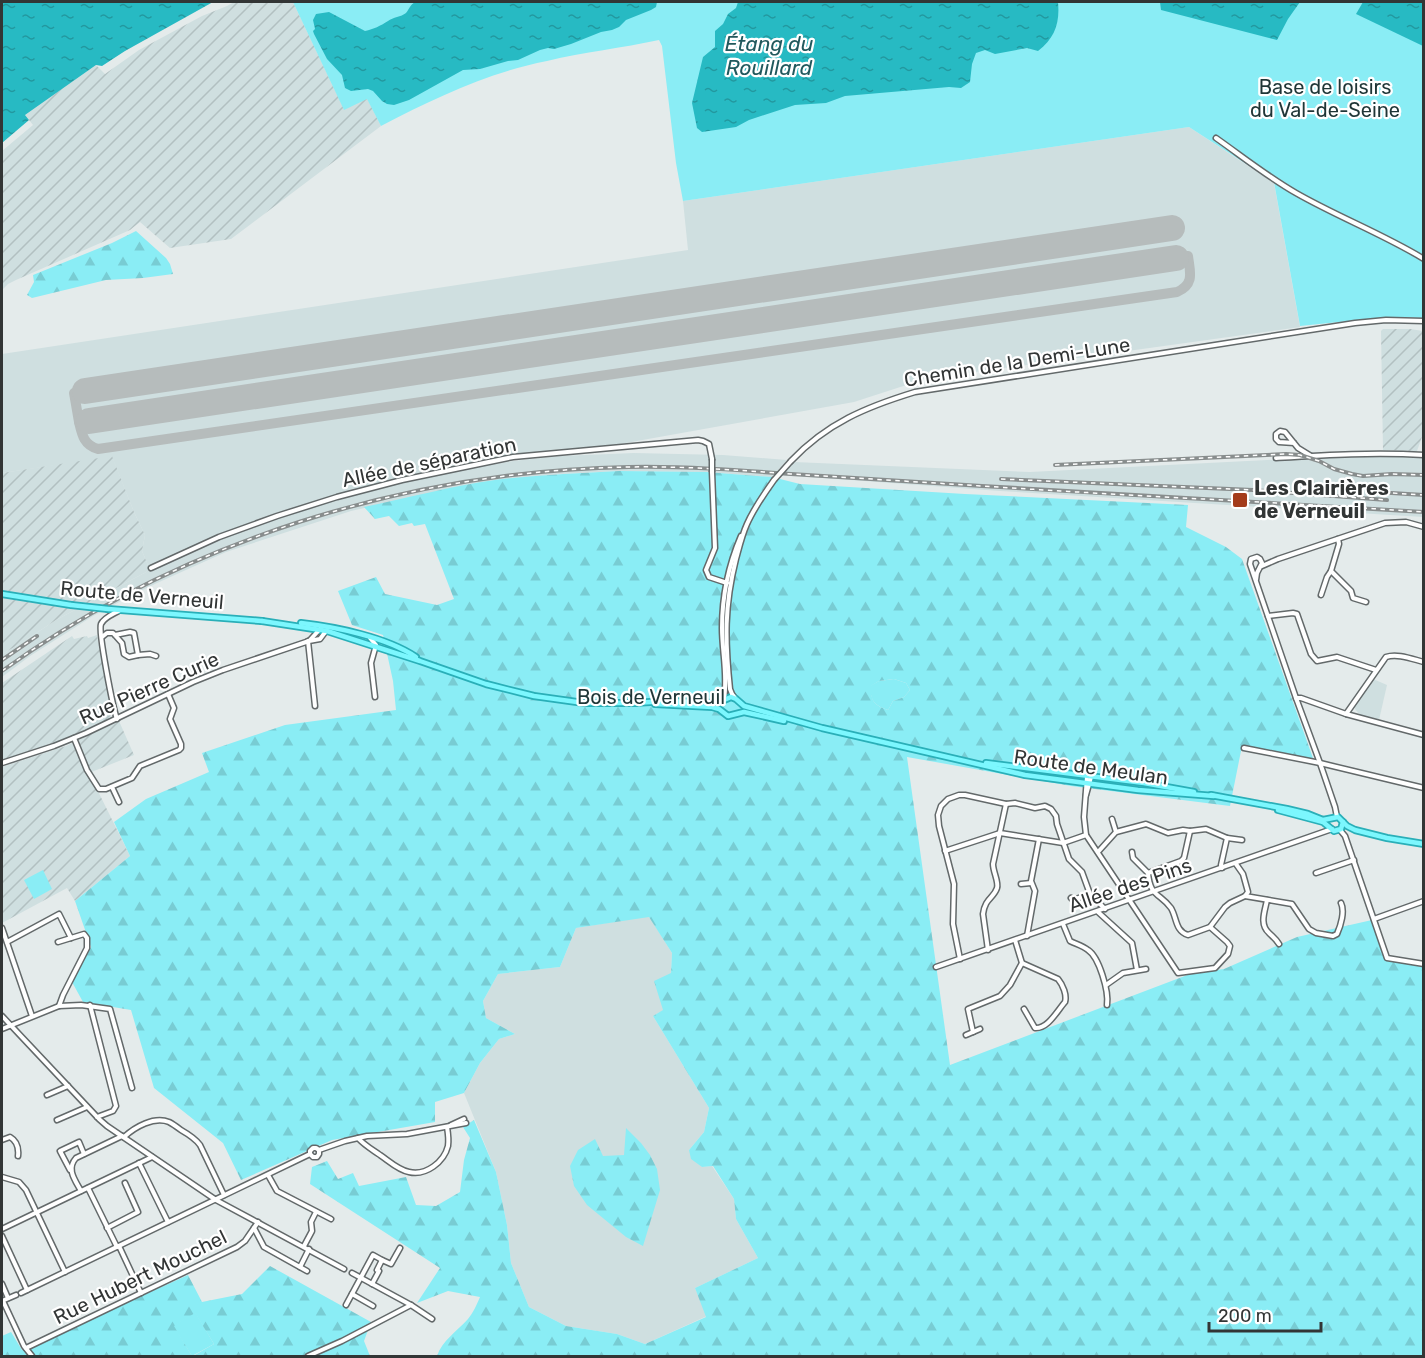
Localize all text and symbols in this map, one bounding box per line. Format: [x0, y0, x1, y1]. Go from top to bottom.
water label: Étang du Rouillard [725, 31, 814, 80]
park label: Base de loisirs du Val-de-Seine [1250, 75, 1400, 122]
street label: Chemin de la Demi-Lune [902, 332, 1132, 392]
street label: Allée de séparation [340, 432, 518, 492]
place label: Les Clairières de Verneuil [1254, 476, 1389, 523]
marker: Les Clairières de Verneuil [1231, 491, 1249, 509]
street label: Route de Verneuil [59, 576, 225, 614]
street label: Rue Pierre Curie [75, 646, 223, 730]
park label: Bois de Verneuil [577, 685, 725, 709]
street label: Route de Meulan [1012, 744, 1170, 790]
street label: Allée des Pins [1065, 853, 1195, 917]
street label: Rue Hubert Mouchel [50, 1225, 230, 1329]
scale bar [1209, 1295, 1322, 1333]
text: 200 m [1218, 1305, 1272, 1327]

